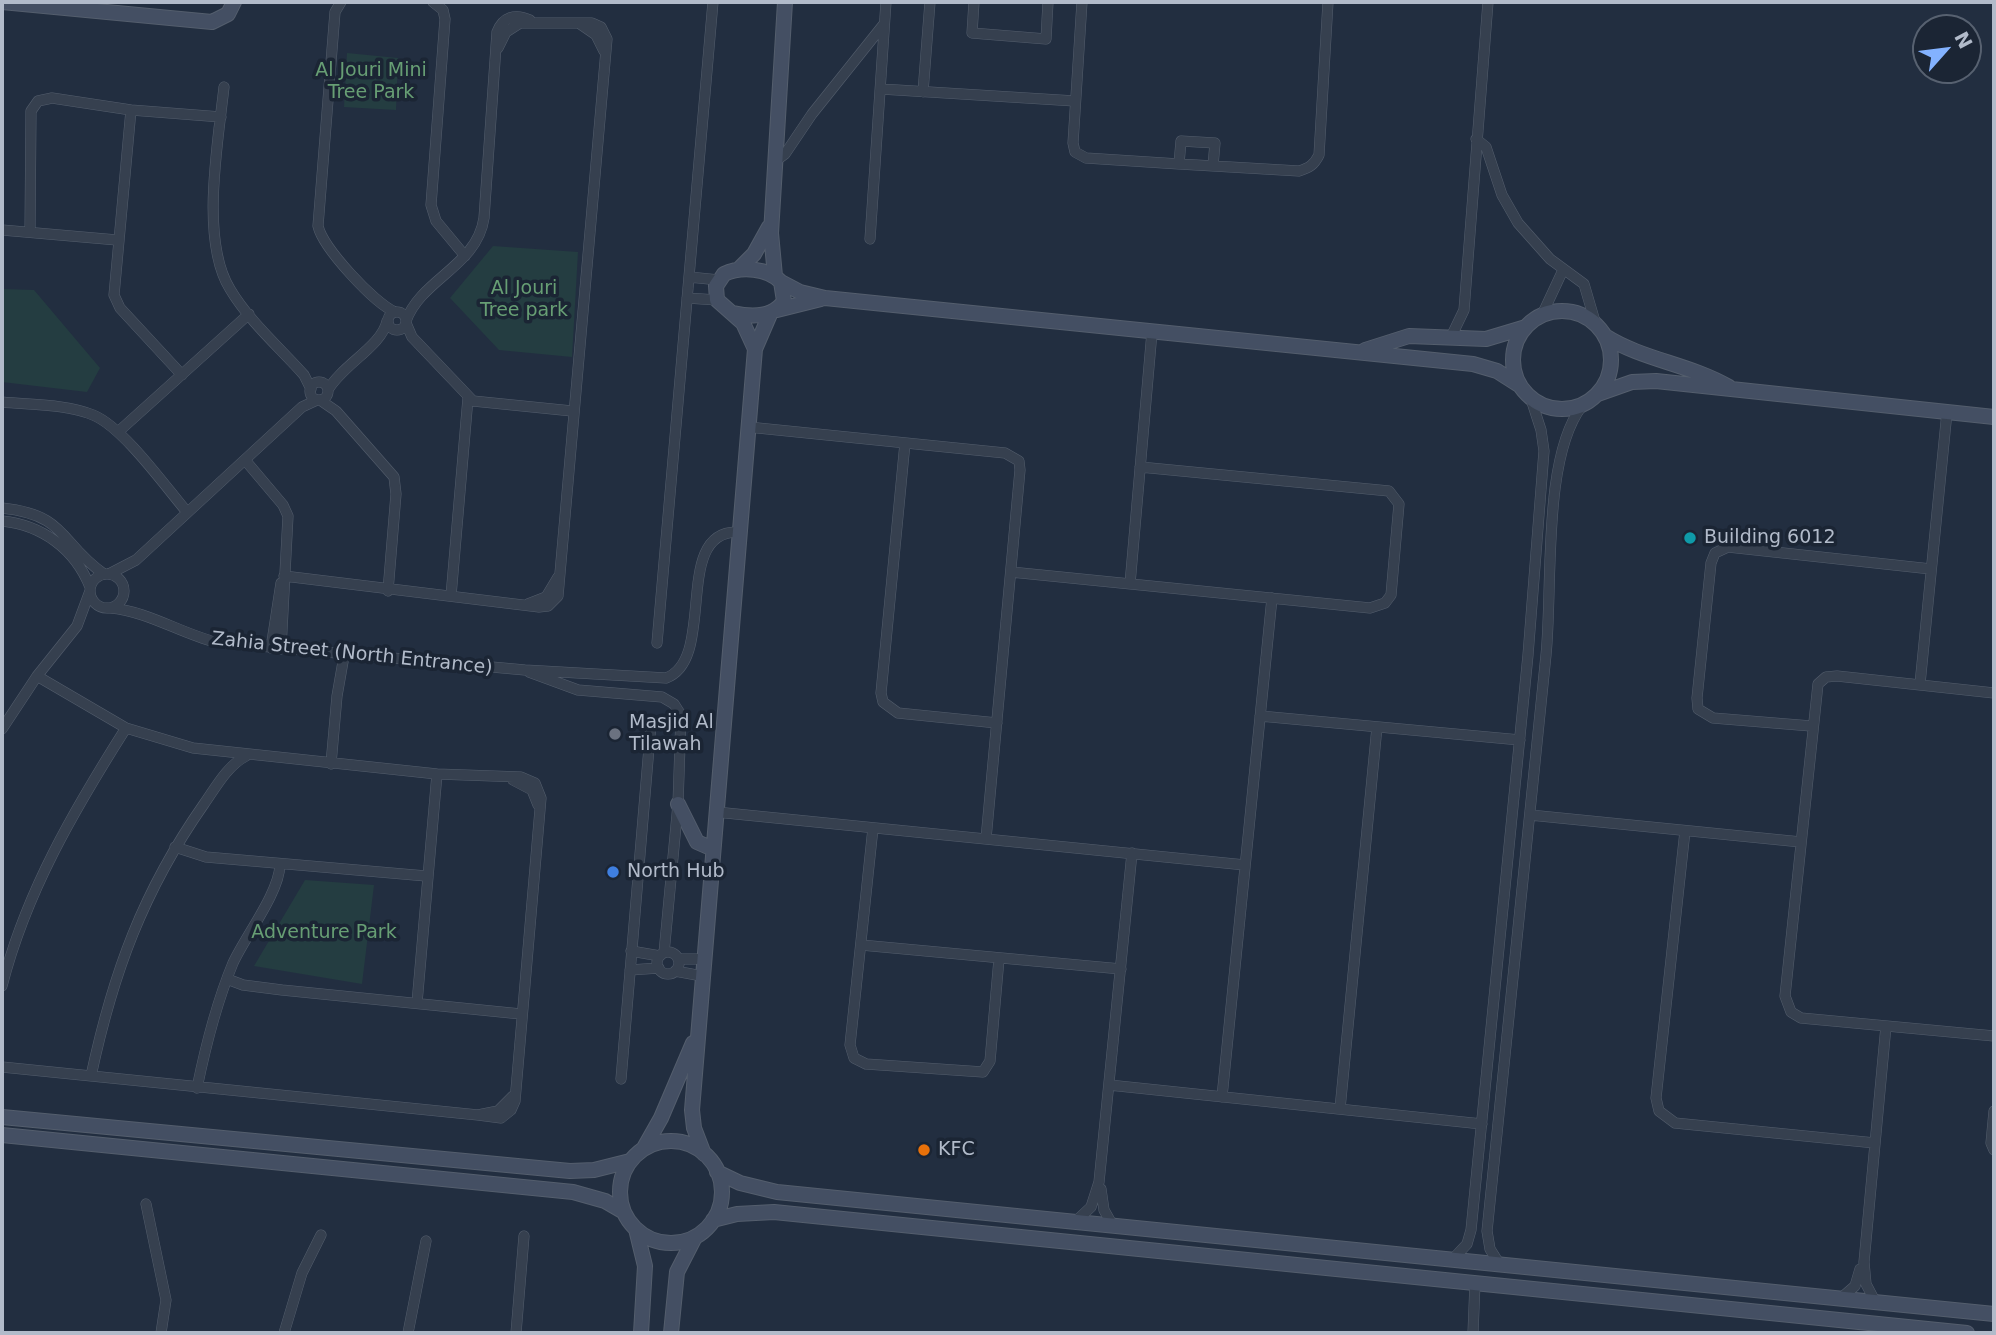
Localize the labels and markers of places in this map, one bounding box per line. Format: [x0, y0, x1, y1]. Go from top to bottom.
place label: Building 6012 [1704, 527, 1835, 549]
marker: Building 6012 [1682, 530, 1698, 546]
place label: Masjid Al Tilawah [629, 712, 714, 756]
marker: Masjid Al Tilawah [607, 726, 623, 742]
place label: North Hub [627, 861, 725, 883]
marker: North Hub [605, 864, 621, 880]
place label: KFC [938, 1139, 975, 1161]
marker: KFC [916, 1142, 932, 1158]

